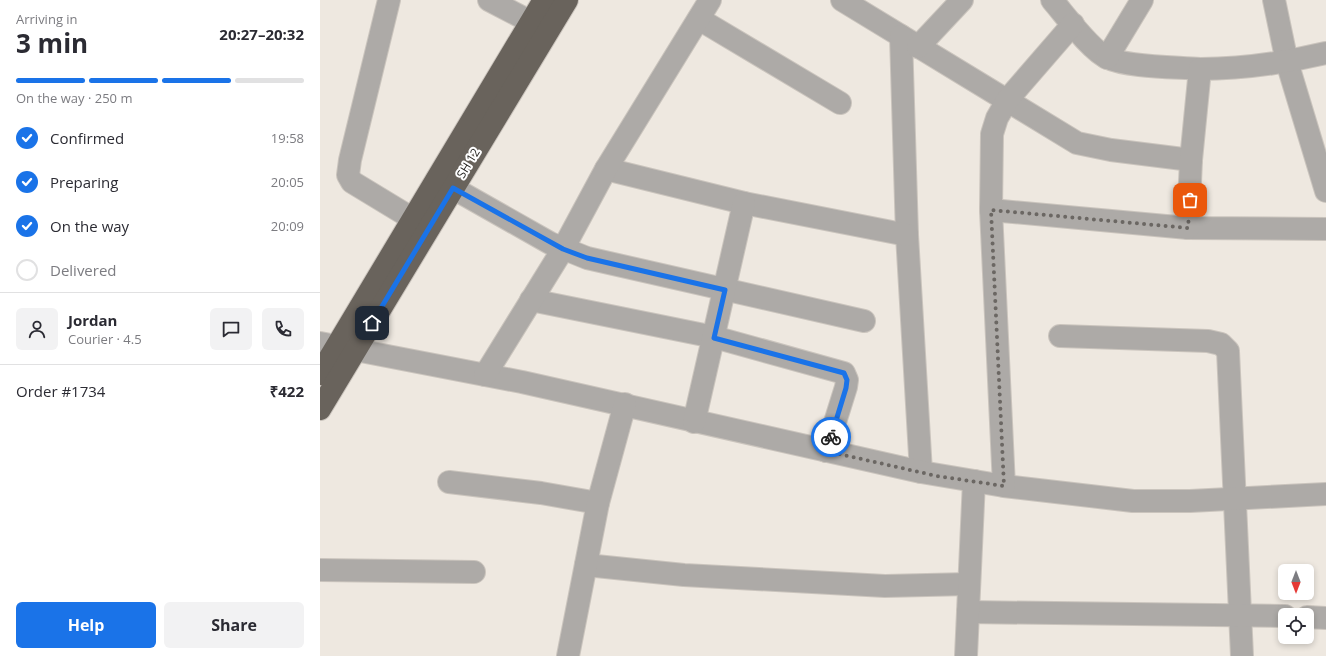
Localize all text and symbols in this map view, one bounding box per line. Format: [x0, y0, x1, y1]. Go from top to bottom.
text: Arriving in [16, 10, 78, 28]
text: 20:27–20:32 [219, 24, 304, 44]
text: 3 min [16, 25, 88, 61]
text: On the way · 250 m [16, 89, 132, 107]
icon: check [16, 127, 38, 149]
text: Confirmed [50, 128, 124, 148]
text: 19:58 [271, 129, 304, 147]
street label: SH 12 [452, 145, 484, 181]
icon: check [16, 171, 38, 193]
text: Preparing [50, 172, 118, 192]
text: 20:05 [271, 173, 304, 191]
pin [1173, 183, 1207, 217]
icon: bag [1179, 189, 1201, 211]
icon: check [16, 215, 38, 237]
text: On the way [50, 216, 129, 236]
text: 20:09 [271, 217, 304, 235]
text: Delivered [50, 260, 117, 280]
pin [355, 306, 389, 340]
button: person [16, 308, 58, 350]
button: chat [210, 308, 252, 350]
button: phone [262, 308, 304, 350]
text: Jordan [68, 310, 117, 330]
icon: home [361, 312, 383, 334]
text: Courier · 4.5 [68, 330, 142, 348]
text: Order #1734 [16, 381, 105, 401]
text: ₹422 [270, 381, 304, 401]
courier [811, 417, 851, 457]
icon: bike [820, 426, 842, 448]
north arrow [1278, 564, 1314, 600]
map controls [1278, 564, 1314, 644]
button: Help [16, 602, 156, 648]
button: Share [164, 602, 304, 648]
button: locate [1278, 608, 1314, 644]

